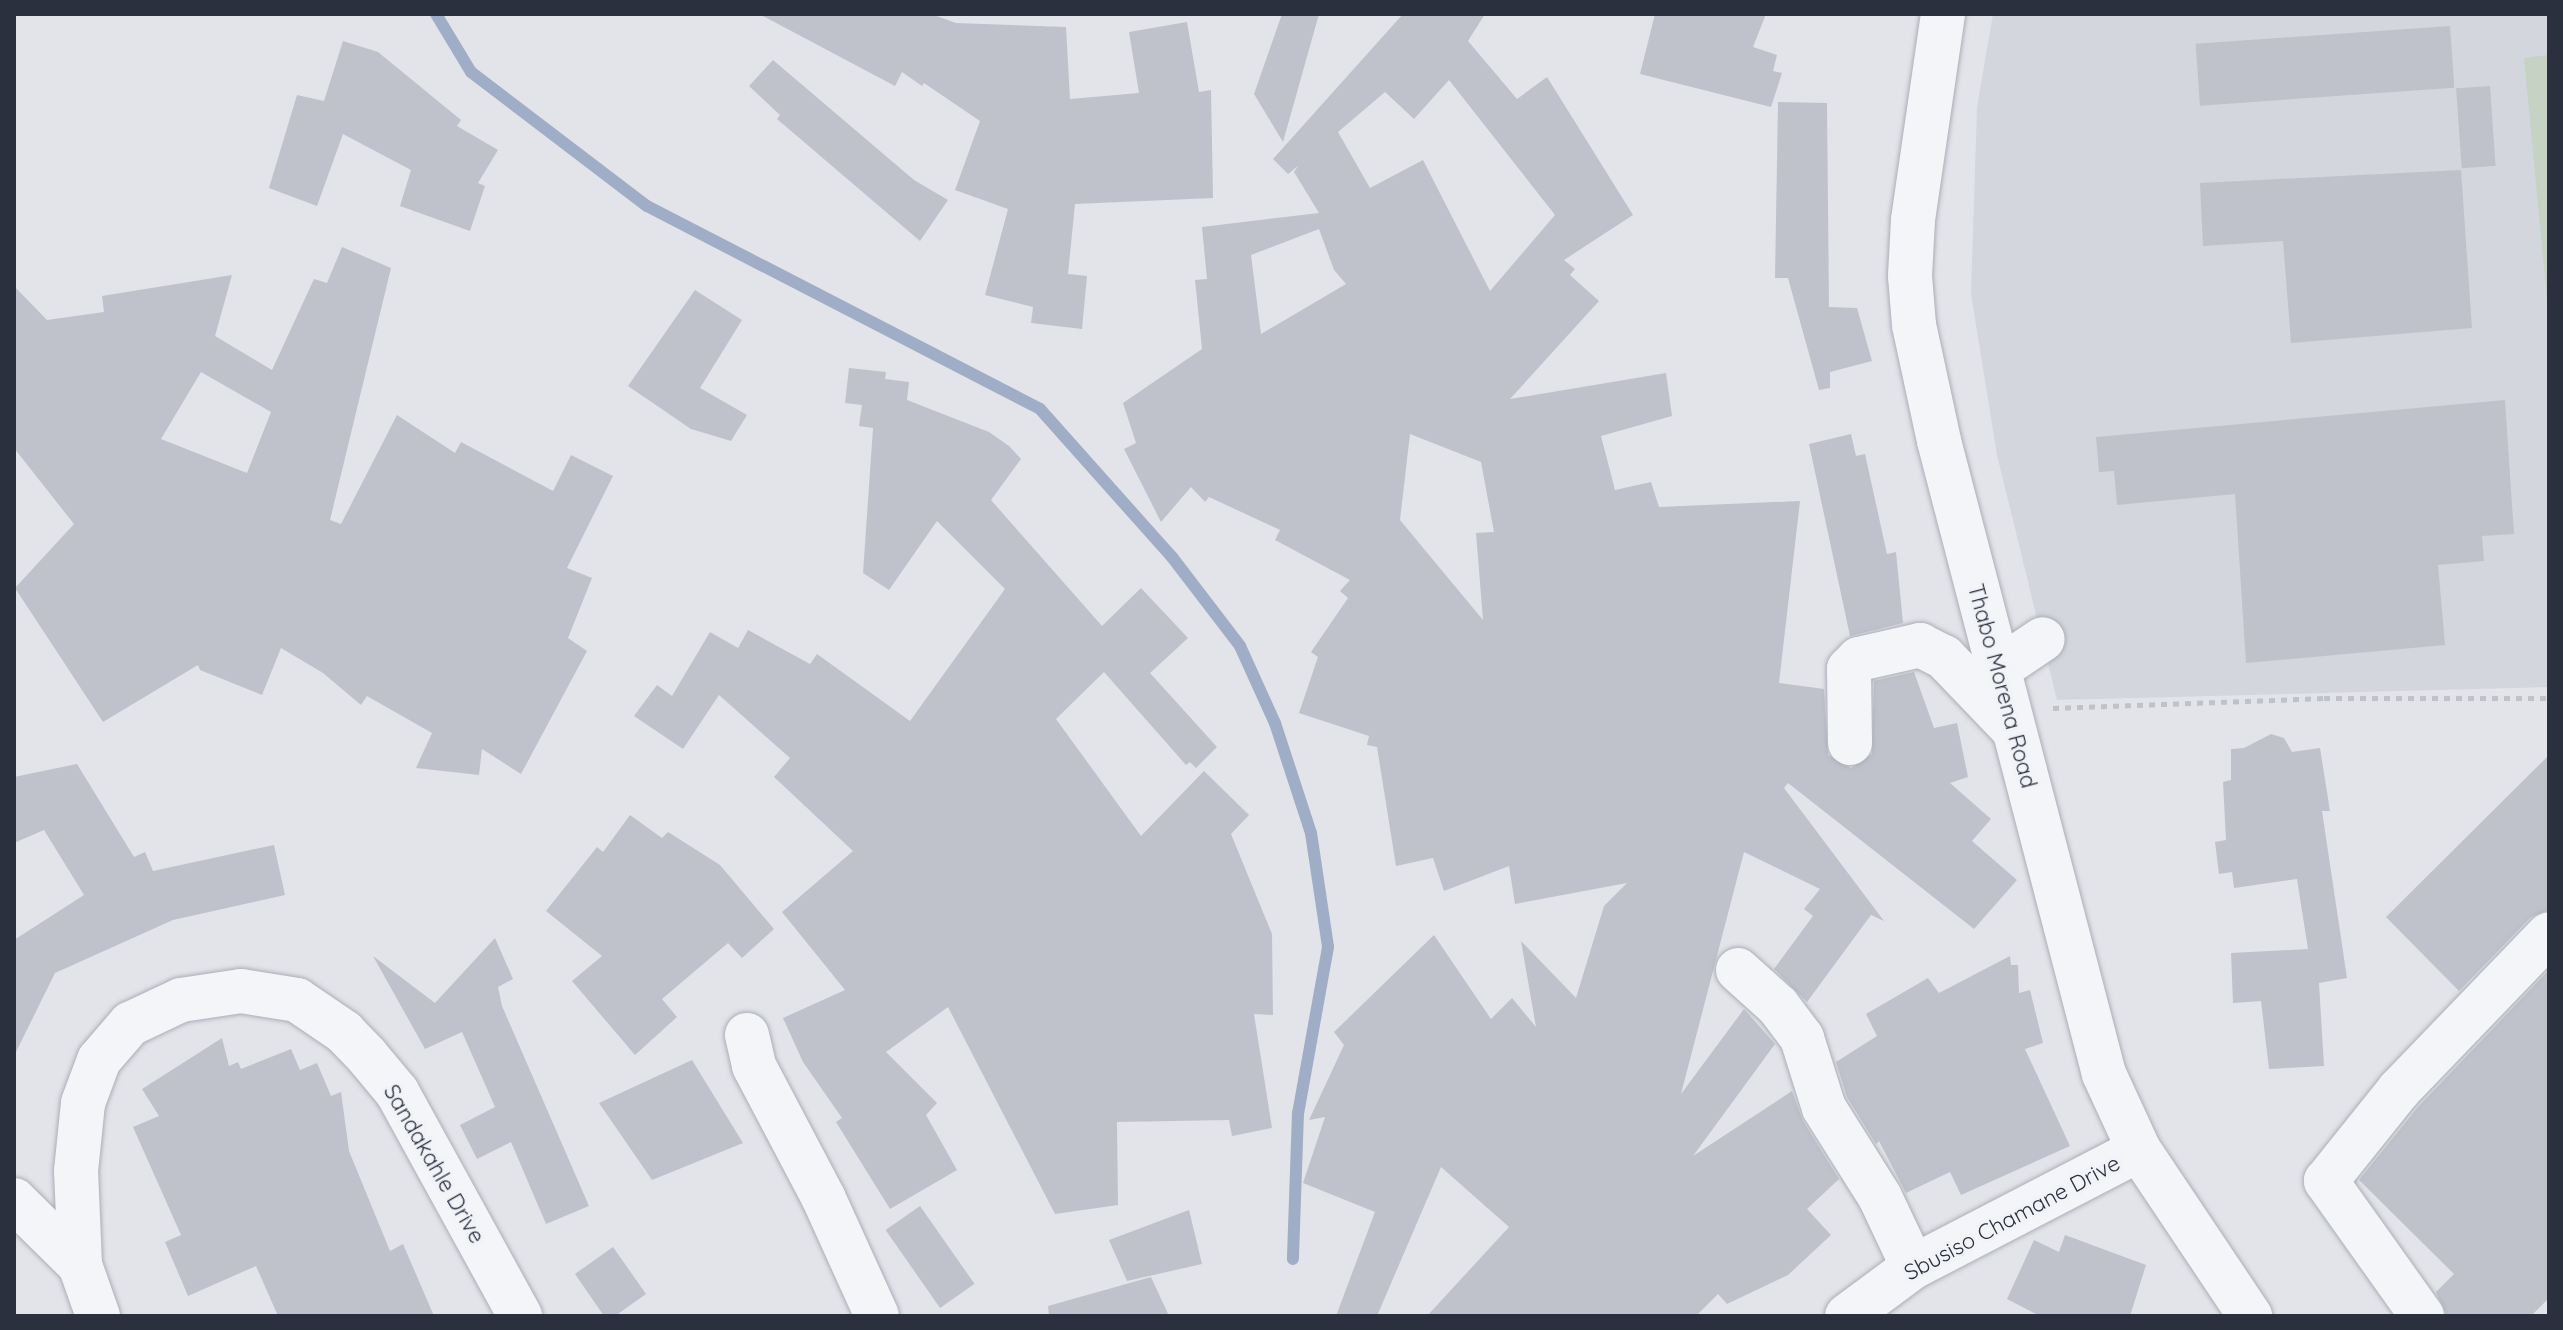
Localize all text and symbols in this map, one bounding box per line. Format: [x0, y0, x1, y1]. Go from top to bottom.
street label: Thabo Morena Road [1962, 581, 2042, 791]
street label: Sandakahle Drive [378, 1080, 490, 1248]
street label: Sbusiso Chamane Drive [1900, 1150, 2124, 1286]

